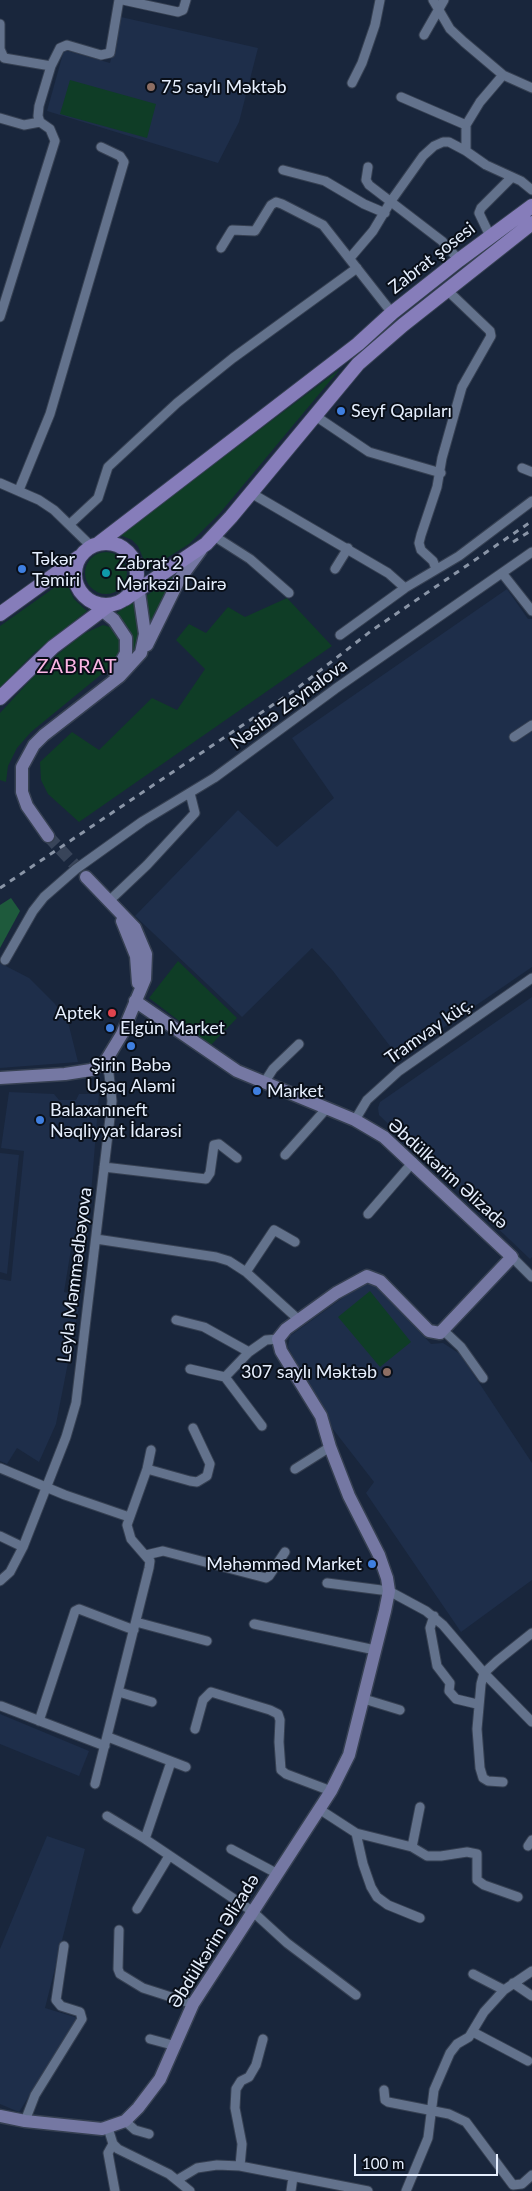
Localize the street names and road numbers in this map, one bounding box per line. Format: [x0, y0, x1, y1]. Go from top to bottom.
street label: Zabrat şosesi [385, 218, 479, 298]
street label: Nəsibə Zeynalova [226, 654, 352, 754]
street label: Tramvay küç. [381, 993, 477, 1069]
street label: Əbdülkərim Əlizadə [384, 1114, 512, 1234]
street label: Leyla Məmmədbəyova [54, 1186, 96, 1364]
street label: Əbdülkərim Əlizadə [164, 1870, 264, 2012]

